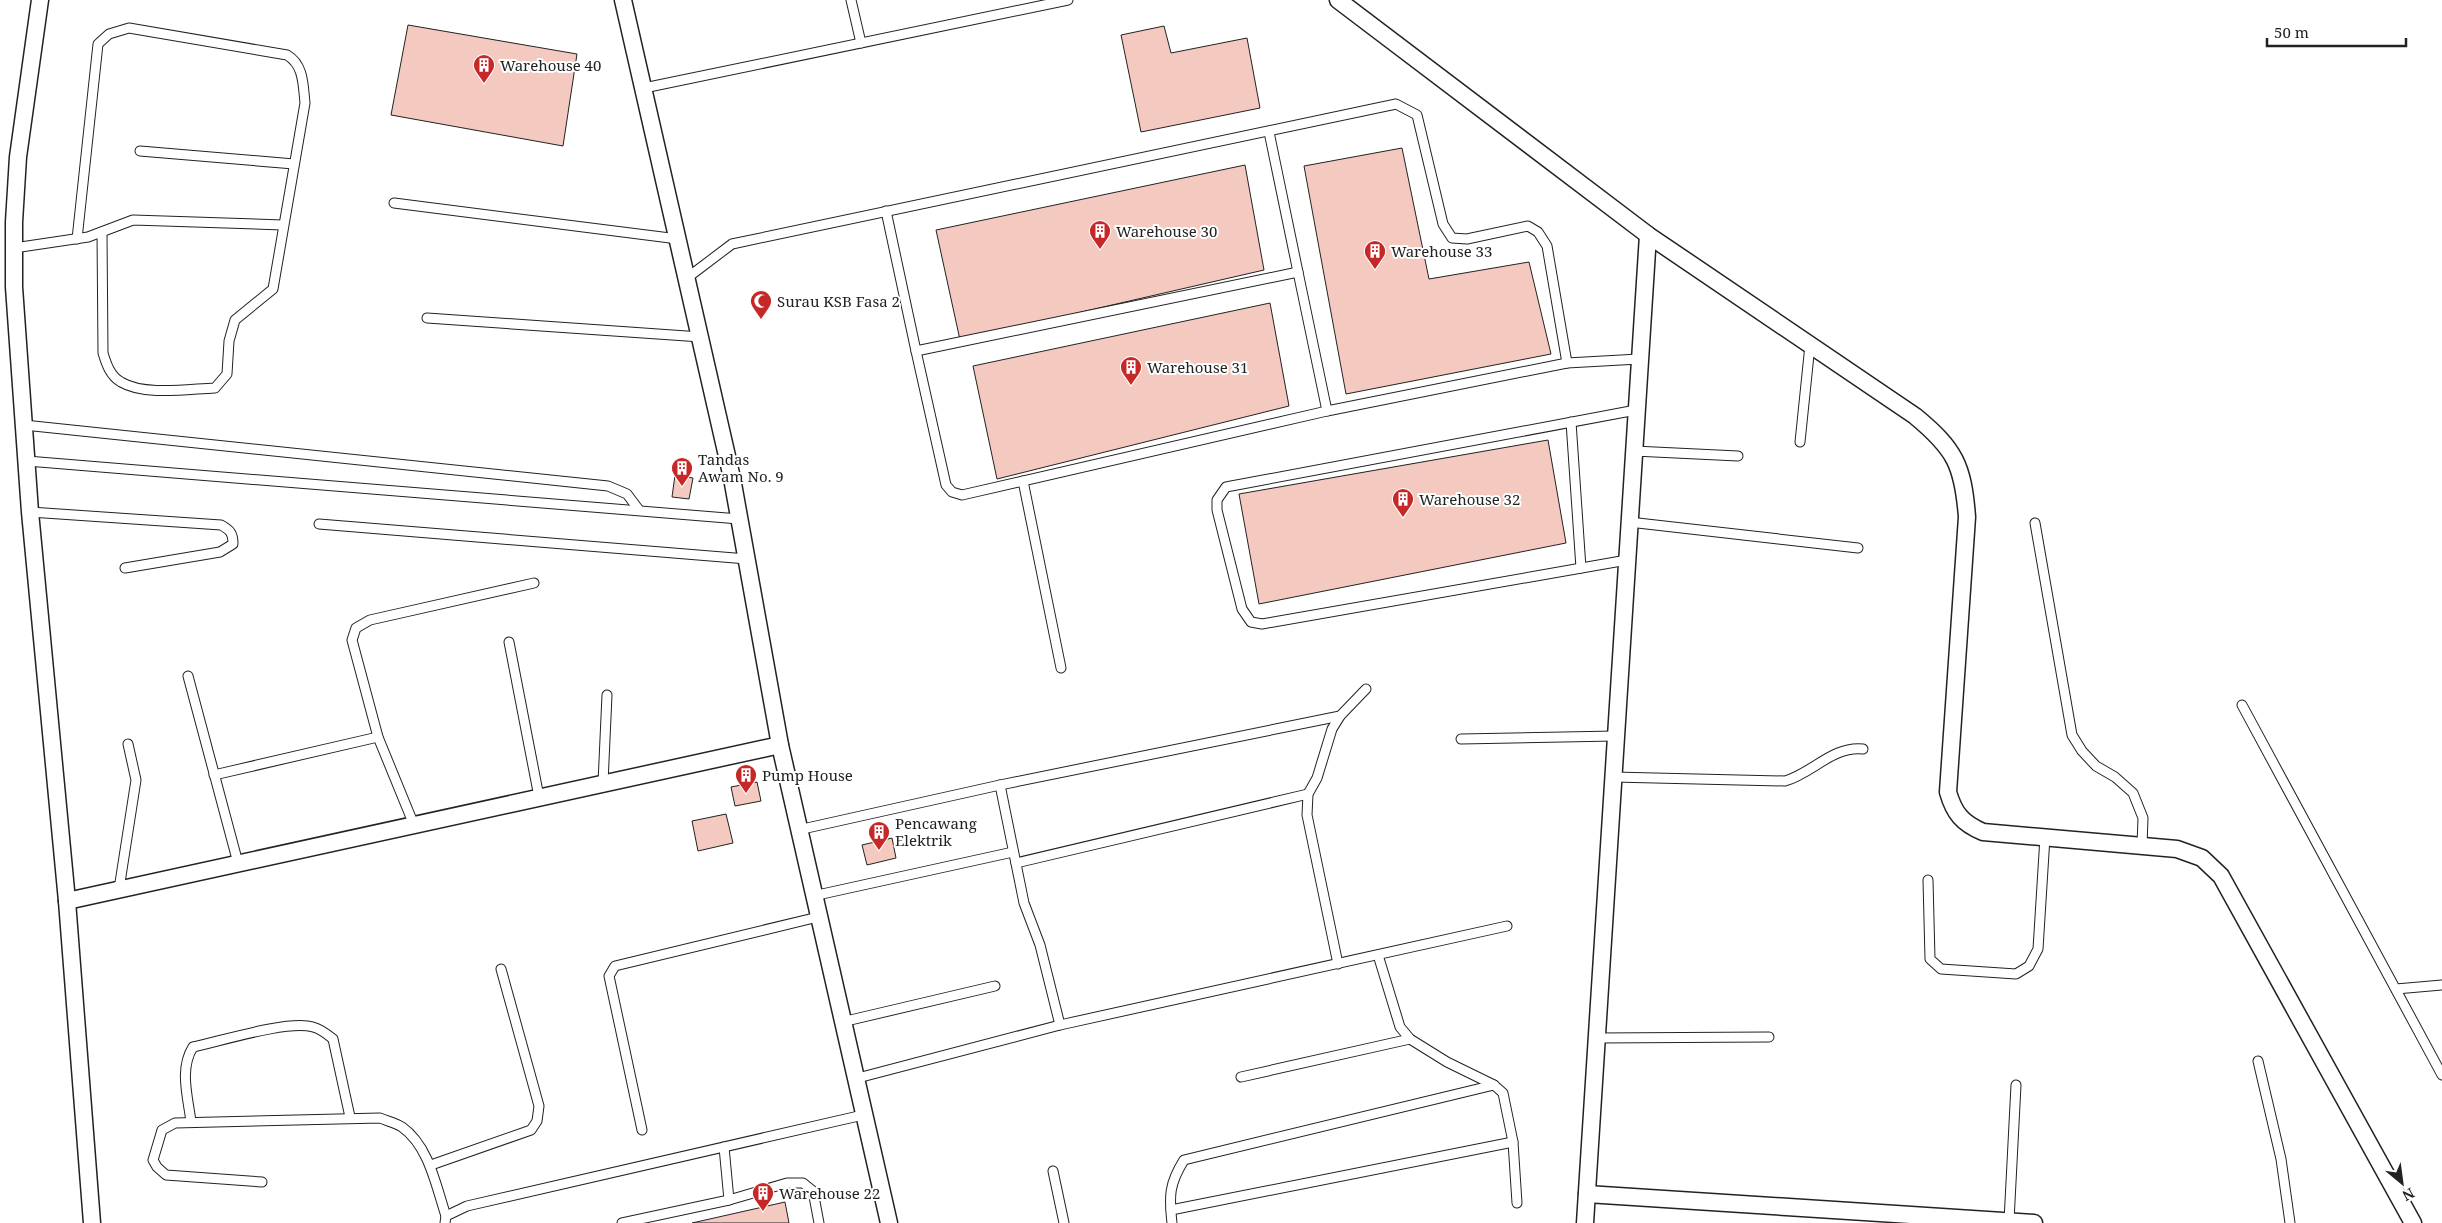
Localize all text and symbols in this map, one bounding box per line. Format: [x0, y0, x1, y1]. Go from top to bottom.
scale bar [2267, 15, 2406, 47]
text: 50 m [2274, 22, 2309, 42]
building icon: Warehouse 40 [472, 53, 496, 84]
place label: Warehouse 40 [500, 55, 601, 75]
building icon: Warehouse 30 [1088, 219, 1112, 250]
place label: Warehouse 30 [1116, 221, 1217, 241]
building icon: Warehouse 33 [1363, 239, 1387, 270]
place label: Warehouse 33 [1391, 241, 1492, 261]
mosque icon: Surau KSB Fasa 2 [749, 289, 773, 320]
place label: Surau KSB Fasa 2 [777, 291, 900, 311]
building icon: Warehouse 31 [1119, 355, 1143, 386]
place label: Warehouse 31 [1147, 357, 1248, 377]
place label: Tandas Awam No. 9 [698, 449, 784, 486]
building icon: Tandas Awam No. 9 [670, 456, 694, 487]
building icon: Warehouse 32 [1391, 487, 1415, 518]
place label: Warehouse 32 [1419, 489, 1520, 509]
building icon: Pump House [734, 763, 758, 794]
place label: Pump House [762, 765, 853, 785]
place label: Pencawang Elektrik [895, 813, 977, 850]
building icon: Pencawang Elektrik [867, 820, 891, 851]
north arrow [2377, 1158, 2427, 1208]
building icon: Warehouse 22 [751, 1181, 775, 1212]
place label: Warehouse 22 [779, 1183, 880, 1203]
text: N [2399, 1184, 2418, 1206]

